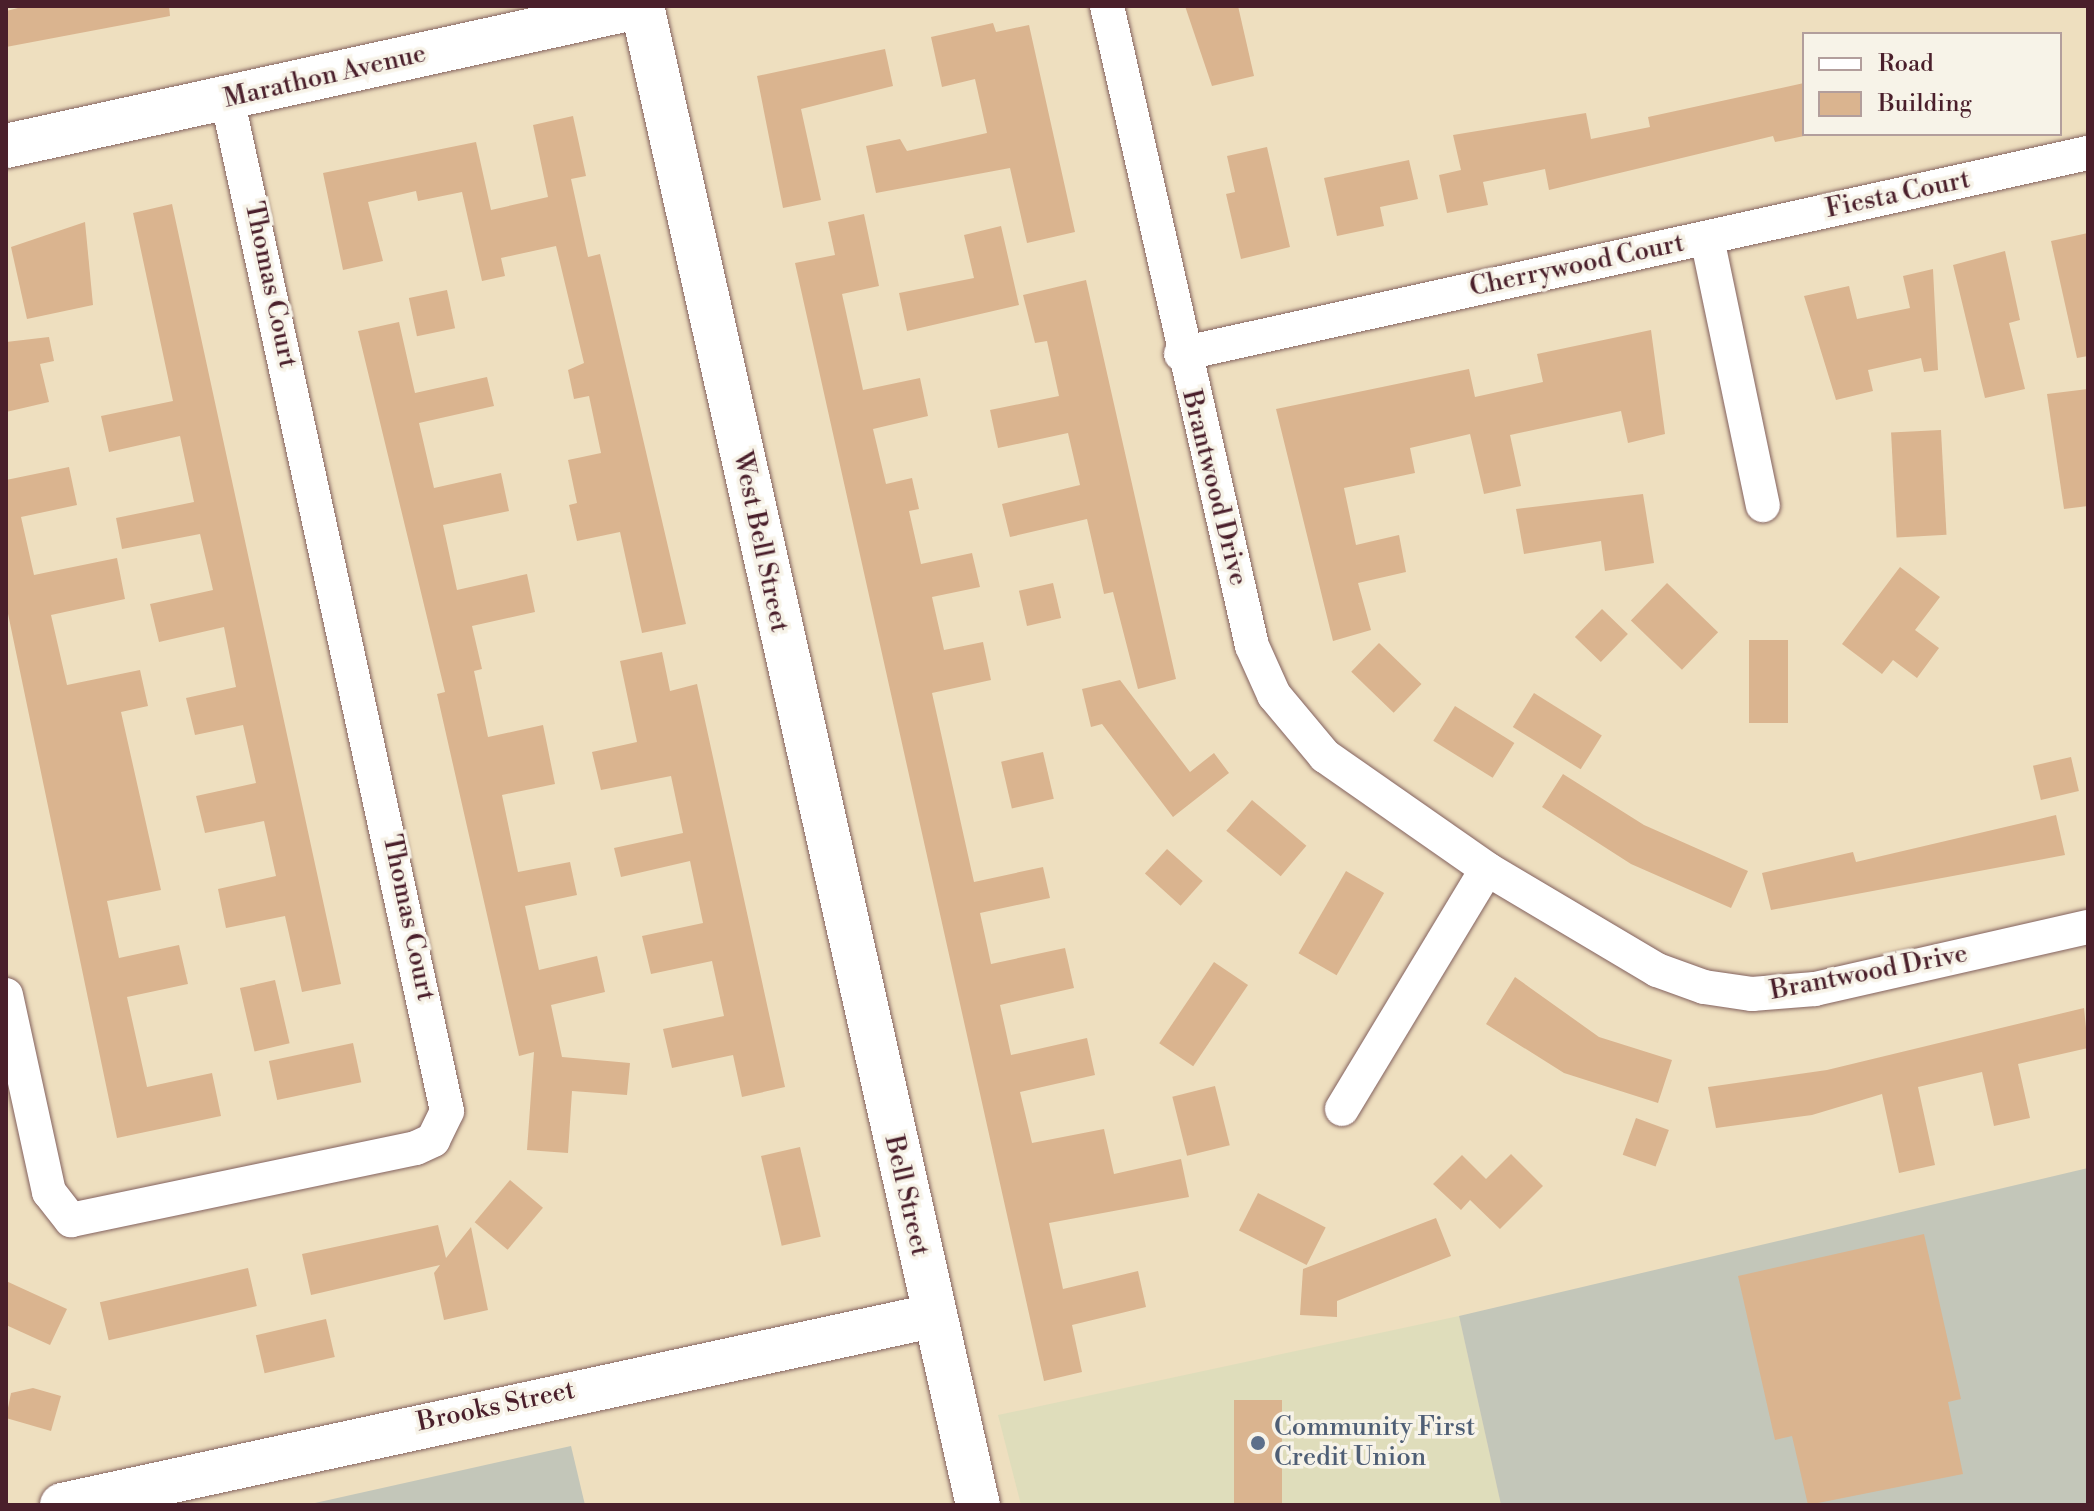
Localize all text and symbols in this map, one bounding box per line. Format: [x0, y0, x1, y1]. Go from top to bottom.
legend [1802, 32, 2062, 136]
street label: Marathon Avenue [221, 39, 429, 115]
text: Road [1878, 49, 1934, 79]
text: Building [1878, 89, 1972, 119]
street label: Fiesta Court [1823, 164, 1973, 226]
street label: Thomas Court [237, 199, 303, 371]
street label: Cherrywood Court [1467, 228, 1687, 304]
street label: Brantwood Drive [1175, 387, 1253, 589]
street label: West Bell Street [726, 449, 794, 635]
street label: Thomas Court [375, 832, 441, 1004]
street label: Brantwood Drive [1768, 939, 1970, 1007]
street label: Bell Street [877, 1133, 935, 1259]
street label: Brooks Street [414, 1375, 578, 1439]
place label: Community First Credit Union [1274, 1412, 1475, 1474]
marker: Community First Credit Union [1249, 1434, 1267, 1452]

